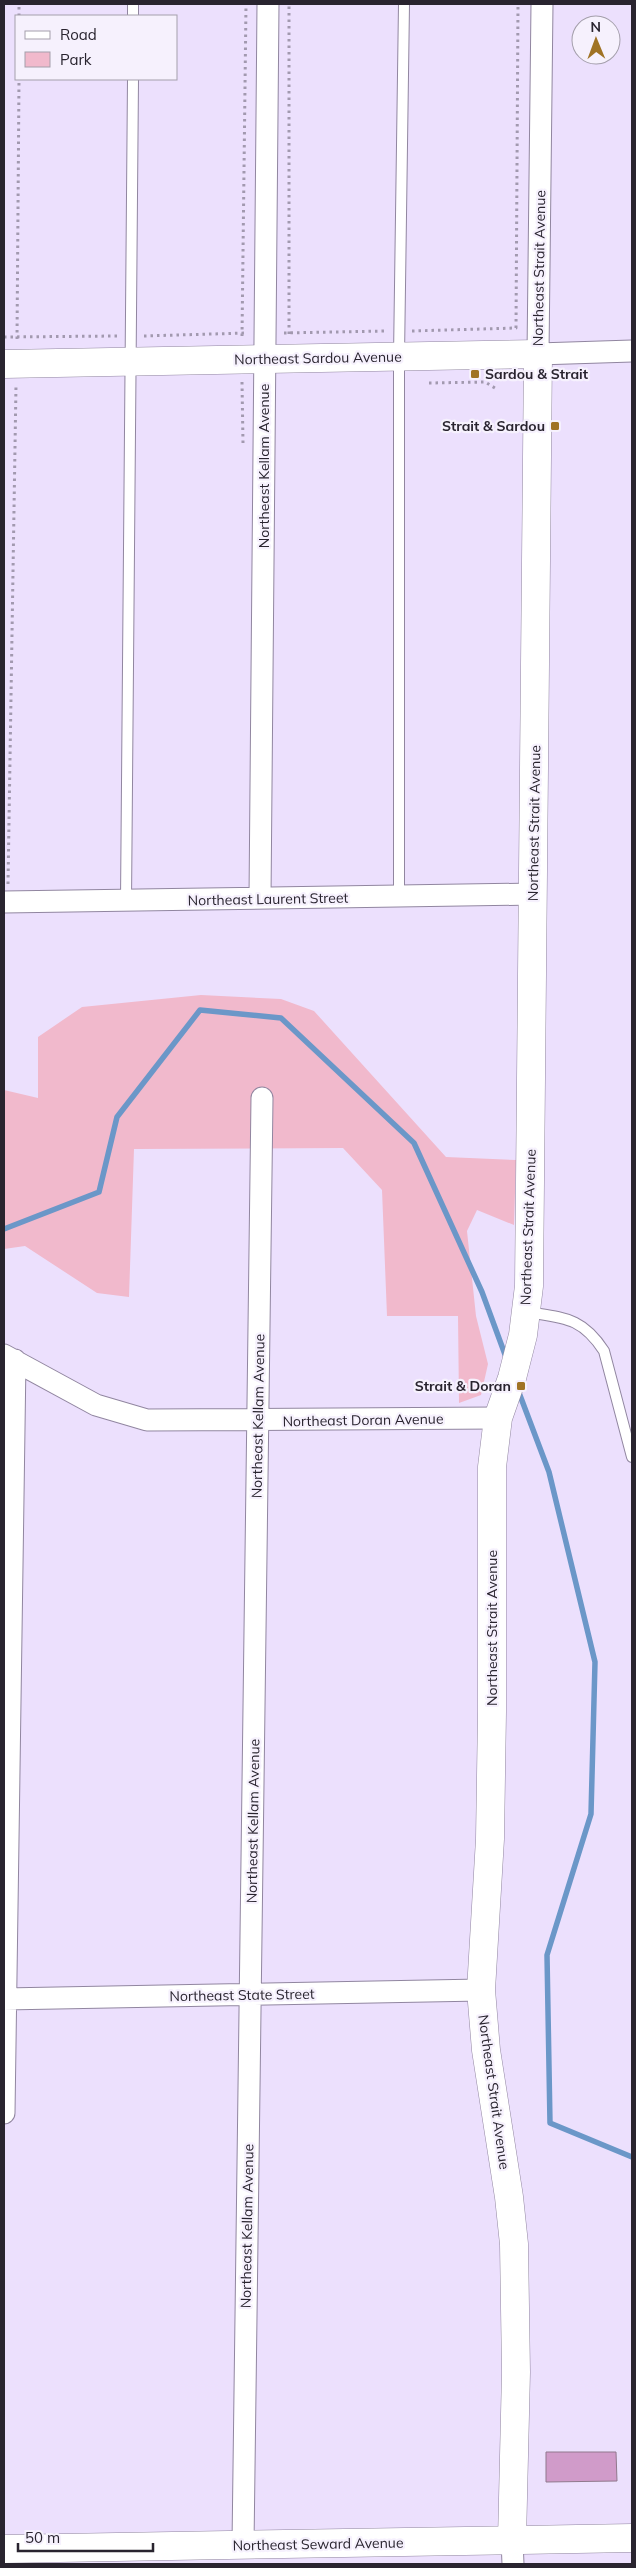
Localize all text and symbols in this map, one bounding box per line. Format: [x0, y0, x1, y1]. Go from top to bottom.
legend [15, 15, 178, 80]
north arrow [571, 15, 621, 65]
text: N [590, 18, 601, 36]
text: Road [60, 25, 97, 44]
text: Park [60, 50, 92, 69]
street label: Northeast Strait Avenue [529, 190, 549, 346]
street label: Northeast Sardou Avenue [234, 348, 402, 368]
place label: Sardou & Strait [485, 365, 589, 383]
marker: Sardou & Strait [469, 368, 481, 380]
street label: Northeast Kellam Avenue [255, 384, 273, 548]
place label: Strait & Sardou [442, 417, 545, 435]
marker: Strait & Sardou [549, 420, 561, 432]
street label: Northeast Strait Avenue [524, 745, 544, 901]
street label: Northeast Laurent Street [188, 889, 349, 909]
street label: Northeast Strait Avenue [516, 1149, 540, 1305]
street label: Northeast Kellam Avenue [248, 1334, 268, 1498]
place label: Strait & Doran [415, 1377, 511, 1395]
marker: Strait & Doran [515, 1380, 527, 1392]
street label: Northeast Doran Avenue [282, 1410, 444, 1430]
street label: Northeast Strait Avenue [483, 1550, 501, 1706]
street label: Northeast Kellam Avenue [243, 1739, 263, 1903]
street label: Northeast State Street [169, 1985, 315, 2005]
street label: Northeast Strait Avenue [474, 2013, 514, 2171]
street label: Northeast Kellam Avenue [237, 2144, 257, 2308]
scale bar [18, 2520, 152, 2552]
text: 50 m [25, 2528, 60, 2547]
street label: Northeast Seward Avenue [232, 2534, 404, 2554]

